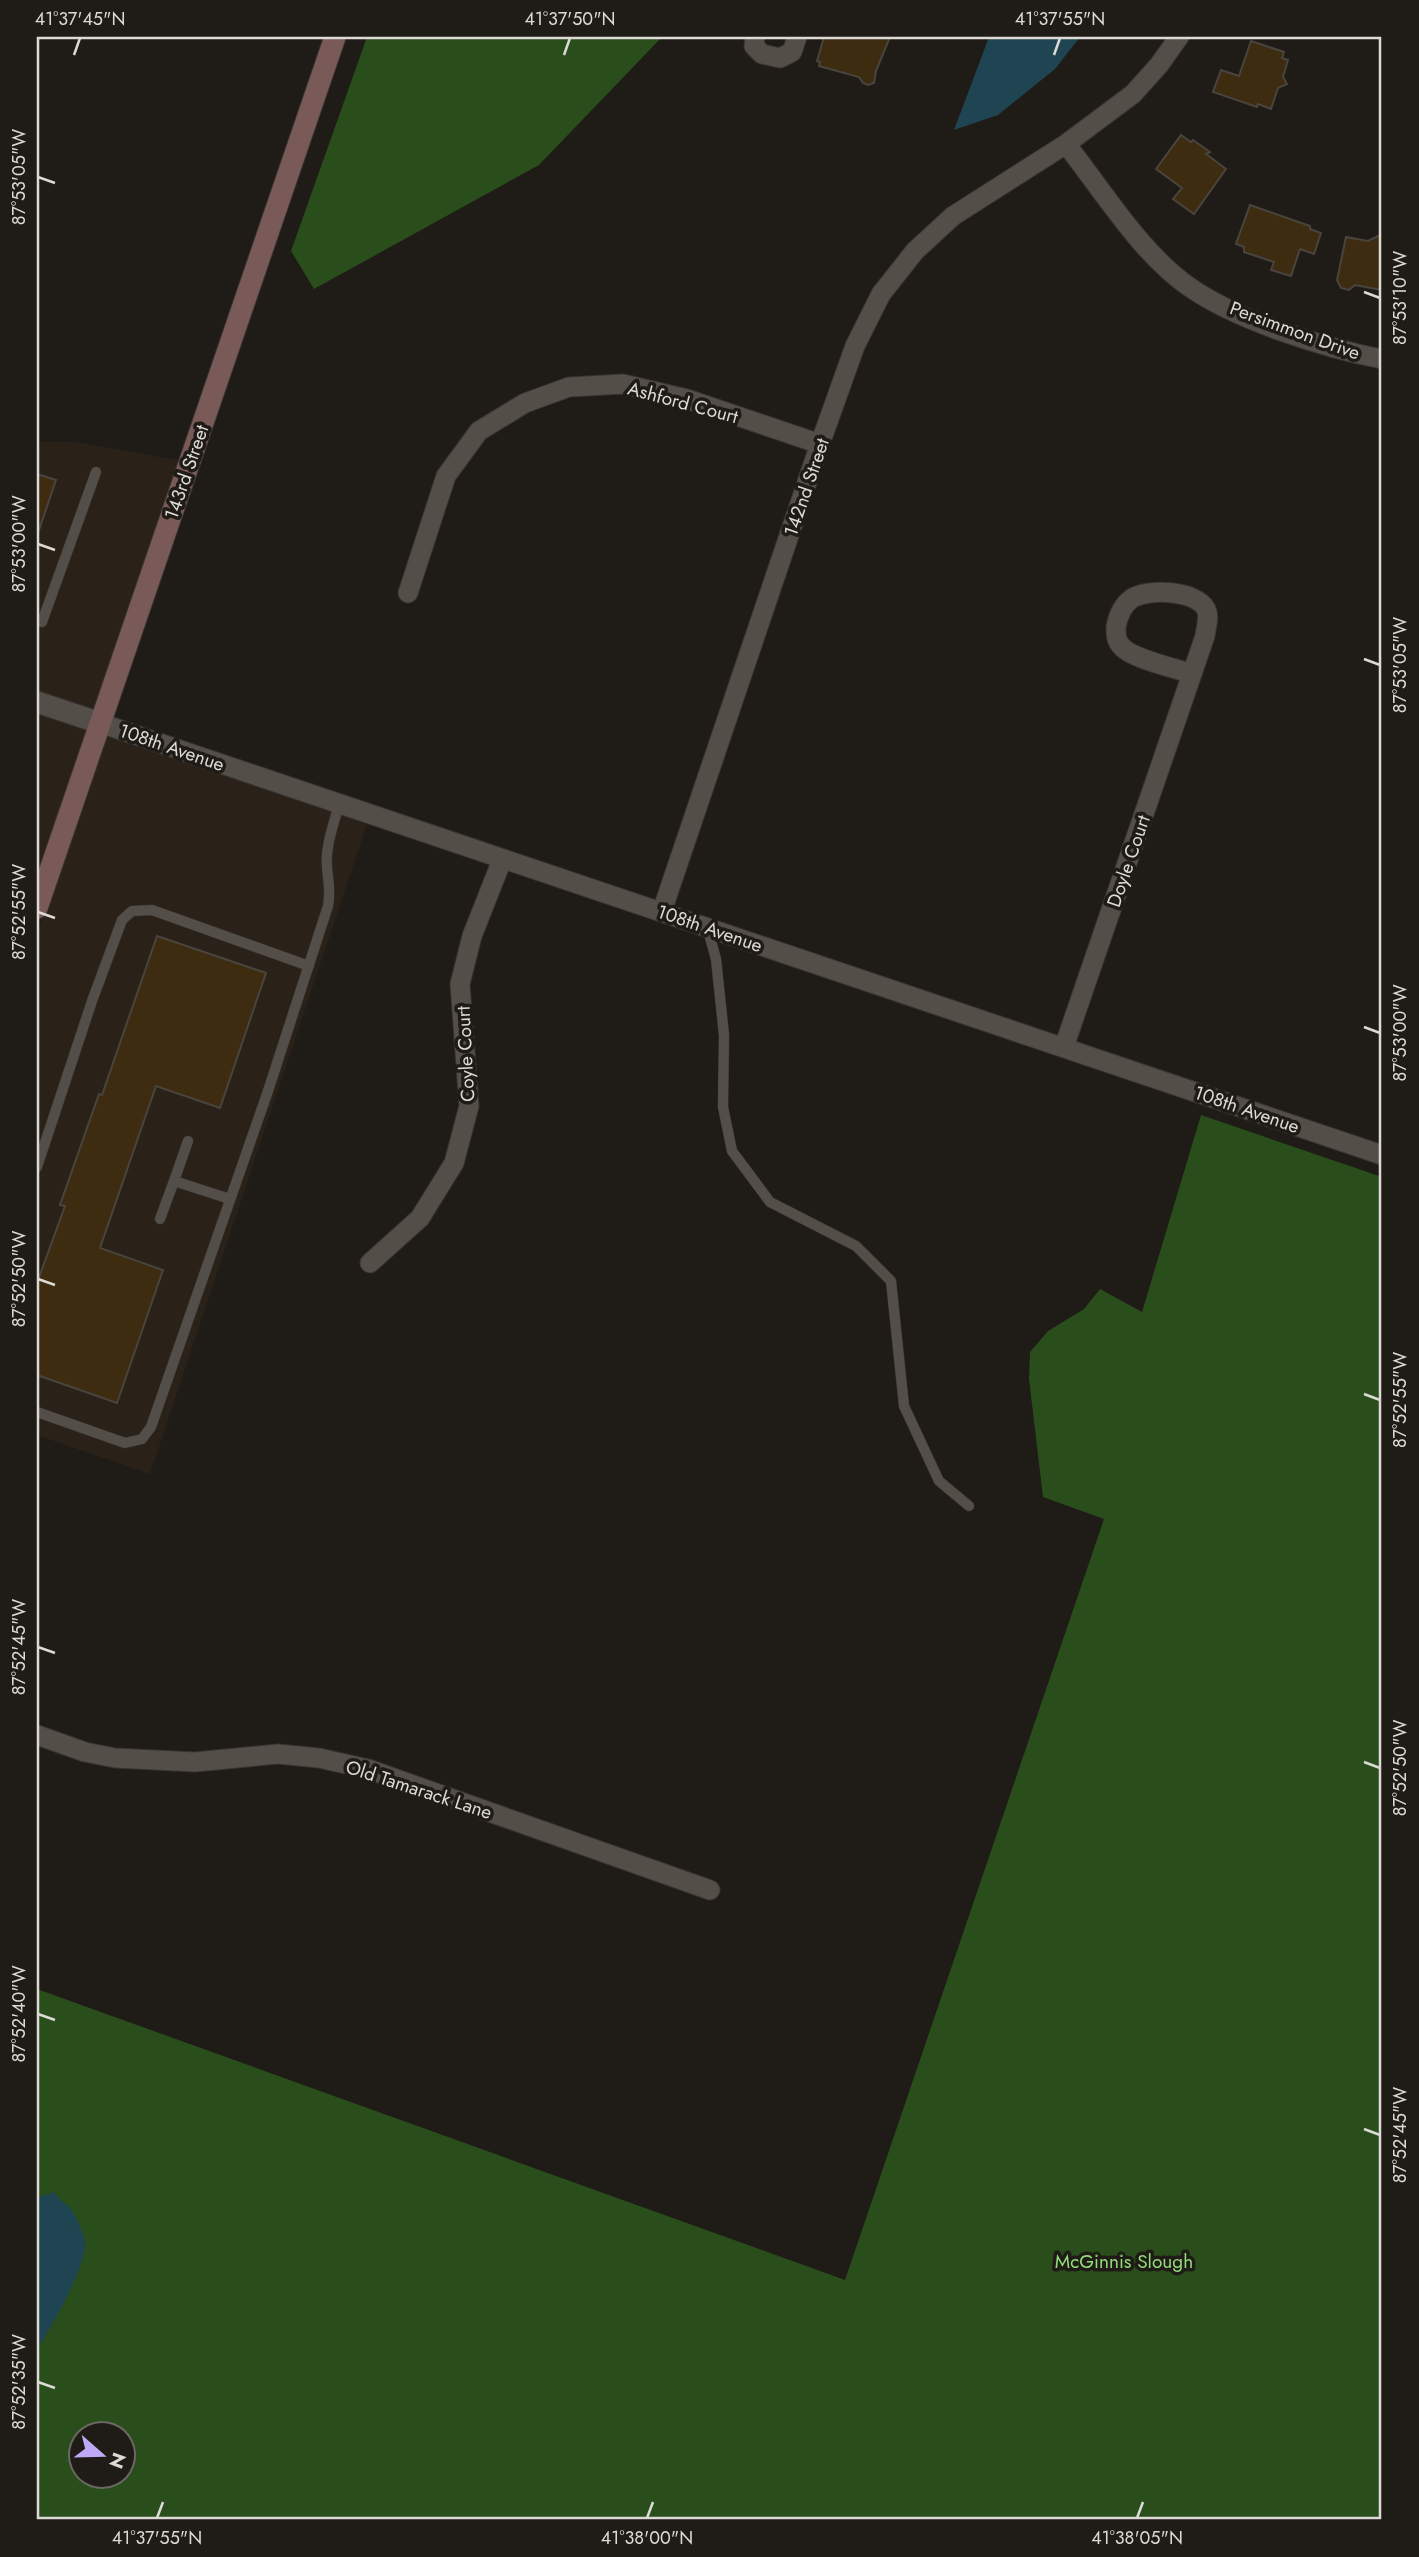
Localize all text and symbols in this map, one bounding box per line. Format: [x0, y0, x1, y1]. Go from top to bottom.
text: 41°37'45"N [35, 6, 125, 32]
text: 41°37'50"N [524, 6, 616, 32]
text: 41°37'55"N [1015, 6, 1105, 32]
text: 87°53'05"W [6, 129, 32, 225]
text: 87°53'10"W [1387, 251, 1413, 345]
street label: Persimmon Drive [1226, 294, 1364, 367]
street label: Ashford Court [625, 375, 742, 430]
street label: 143rd Street [158, 421, 215, 523]
street label: 142nd Street [777, 434, 836, 540]
text: 87°53'00"W [6, 495, 32, 592]
text: 87°53'05"W [1387, 617, 1413, 713]
street label: 108th Avenue [116, 717, 228, 778]
street label: Doyle Court [1100, 811, 1157, 911]
text: 87°52'55"W [6, 864, 32, 960]
street label: 108th Avenue [654, 898, 766, 959]
text: 87°53'00"W [1387, 984, 1413, 1081]
street label: Coyle Court [449, 1005, 481, 1102]
street label: 108th Avenue [1191, 1079, 1303, 1140]
text: 87°52'50"W [6, 1230, 32, 1327]
text: 87°52'55"W [1387, 1352, 1413, 1448]
text: 87°52'45"W [6, 1599, 32, 1695]
text: 87°52'50"W [1387, 1719, 1413, 1816]
street label: Old Tamarack Lane [342, 1753, 496, 1826]
text: 87°52'40"W [6, 1965, 32, 2063]
text: 87°52'45"W [1387, 2087, 1413, 2183]
park label: McGinnis Slough [1055, 2248, 1193, 2275]
text: 87°52'35"W [6, 2334, 32, 2430]
north arrow [66, 2420, 136, 2490]
text: N [102, 2449, 133, 2472]
text: 41°37'55"N [112, 2525, 202, 2551]
text: 41°38'00"N [601, 2525, 693, 2551]
text: 41°38'05"N [1091, 2525, 1183, 2551]

